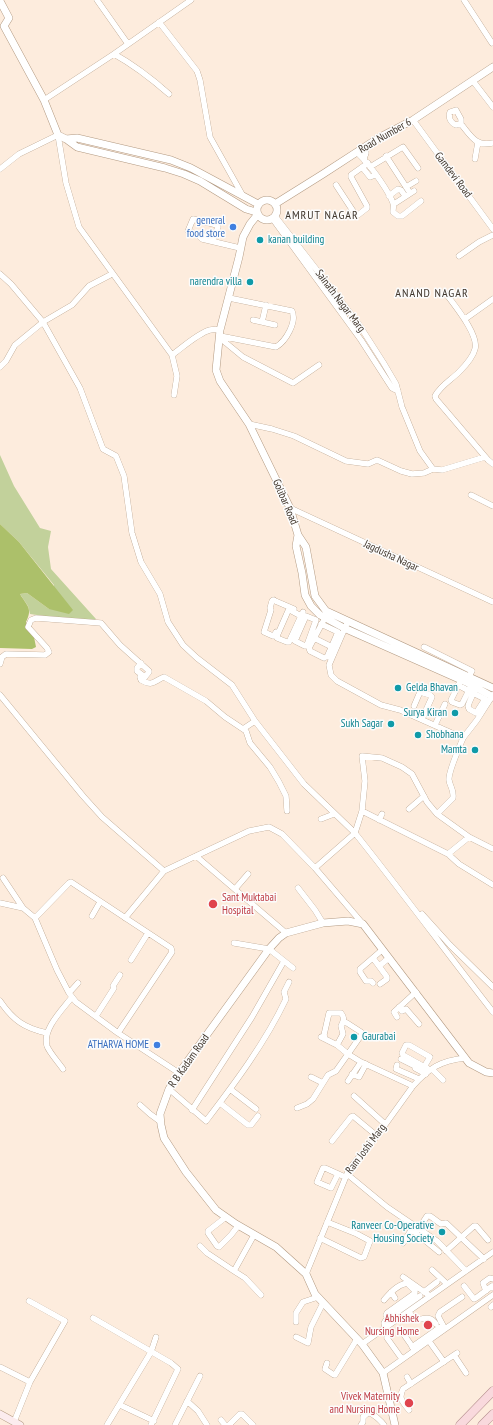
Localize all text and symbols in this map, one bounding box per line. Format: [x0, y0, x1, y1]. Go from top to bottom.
street label: Road Number 6 [356, 116, 414, 156]
street label: Gamdevi Road [432, 150, 474, 200]
district label: AMRUT NAGAR [285, 209, 359, 223]
place label: general food store [187, 214, 225, 240]
marker: general food store [228, 222, 238, 232]
place label: kanan building [268, 233, 324, 247]
marker: kanan building [255, 235, 265, 245]
street label: Sainath Nagar Marg [312, 267, 368, 335]
place label: narendra villa [190, 275, 242, 289]
marker: narendra villa [245, 277, 255, 287]
district label: ANAND NAGAR [395, 287, 469, 301]
street label: Golibar Road [269, 477, 301, 527]
street label: Jagdusha Nagar [361, 538, 421, 574]
place label: Gelda Bhavan [406, 681, 458, 695]
marker: Gelda Bhavan [393, 683, 403, 693]
place label: Surya Kiran [404, 706, 447, 720]
marker: Surya Kiran [450, 708, 460, 718]
place label: Sukh Sagar [341, 717, 383, 731]
marker: Sukh Sagar [386, 719, 396, 729]
place label: Shobhana [426, 728, 464, 742]
marker: Shobhana [413, 730, 423, 740]
place label: Mamta [441, 743, 467, 757]
marker: Mamta [470, 745, 480, 755]
place label: Sant Muktabai Hospital [222, 891, 276, 917]
marker: Sant Muktabai Hospital [207, 898, 219, 910]
place label: Gaurabai [362, 1030, 396, 1044]
street label: R B Kadam Road [166, 1032, 212, 1090]
marker: Gaurabai [349, 1032, 359, 1042]
place label: ATHARVA HOME [88, 1038, 149, 1052]
marker: ATHARVA HOME [152, 1040, 162, 1050]
street label: Ram Joshi Marg [343, 1121, 389, 1177]
place label: Ranveer Co-Operative Housing Society [351, 1219, 434, 1245]
marker: Ranveer Co-Operative Housing Society [437, 1227, 447, 1237]
place label: Abhishek Nursing Home [365, 1312, 419, 1338]
marker: Abhishek Nursing Home [422, 1319, 434, 1331]
place label: Vivek Maternity and Nursing Home [330, 1390, 400, 1416]
marker: Vivek Maternity and Nursing Home [403, 1397, 415, 1409]

